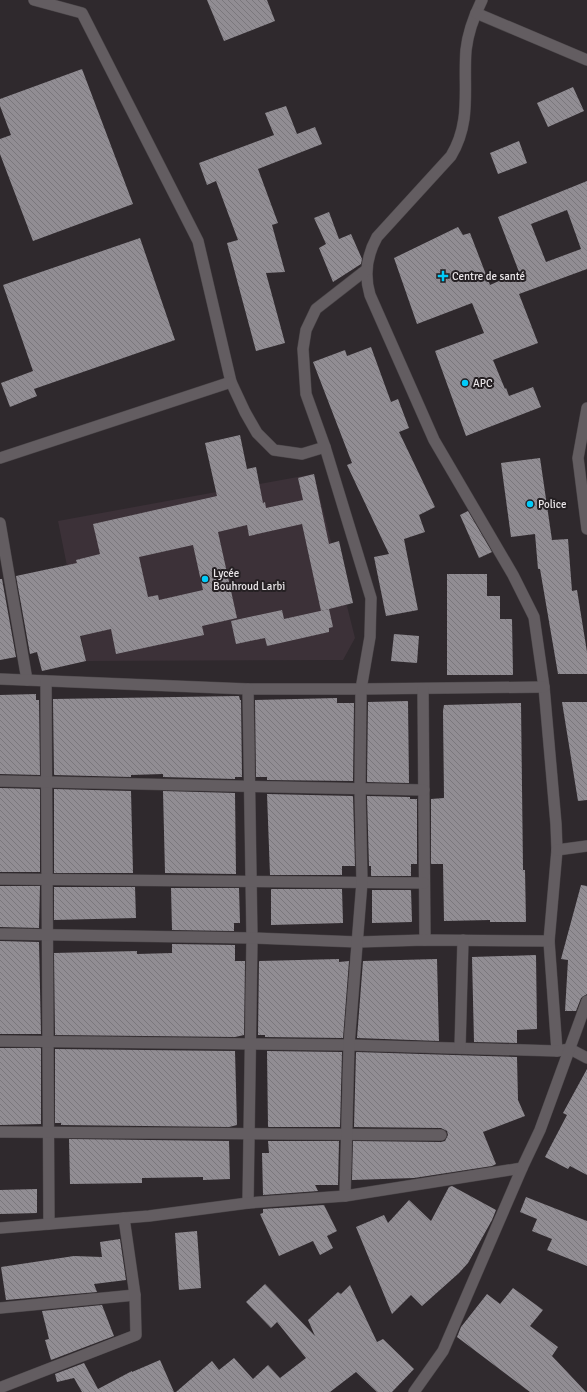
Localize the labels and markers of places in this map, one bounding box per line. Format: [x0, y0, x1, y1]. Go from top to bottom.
marker: Centre de santé [437, 270, 449, 282]
place label: Centre de santé [452, 270, 525, 283]
place label: APC [473, 377, 493, 390]
marker: APC [460, 378, 470, 388]
place label: Police [538, 498, 566, 511]
marker: Police [525, 499, 535, 509]
place label: Lycée Bouhroud Larbi [213, 567, 285, 593]
marker: Lycée Bouhroud Larbi [200, 574, 210, 584]

